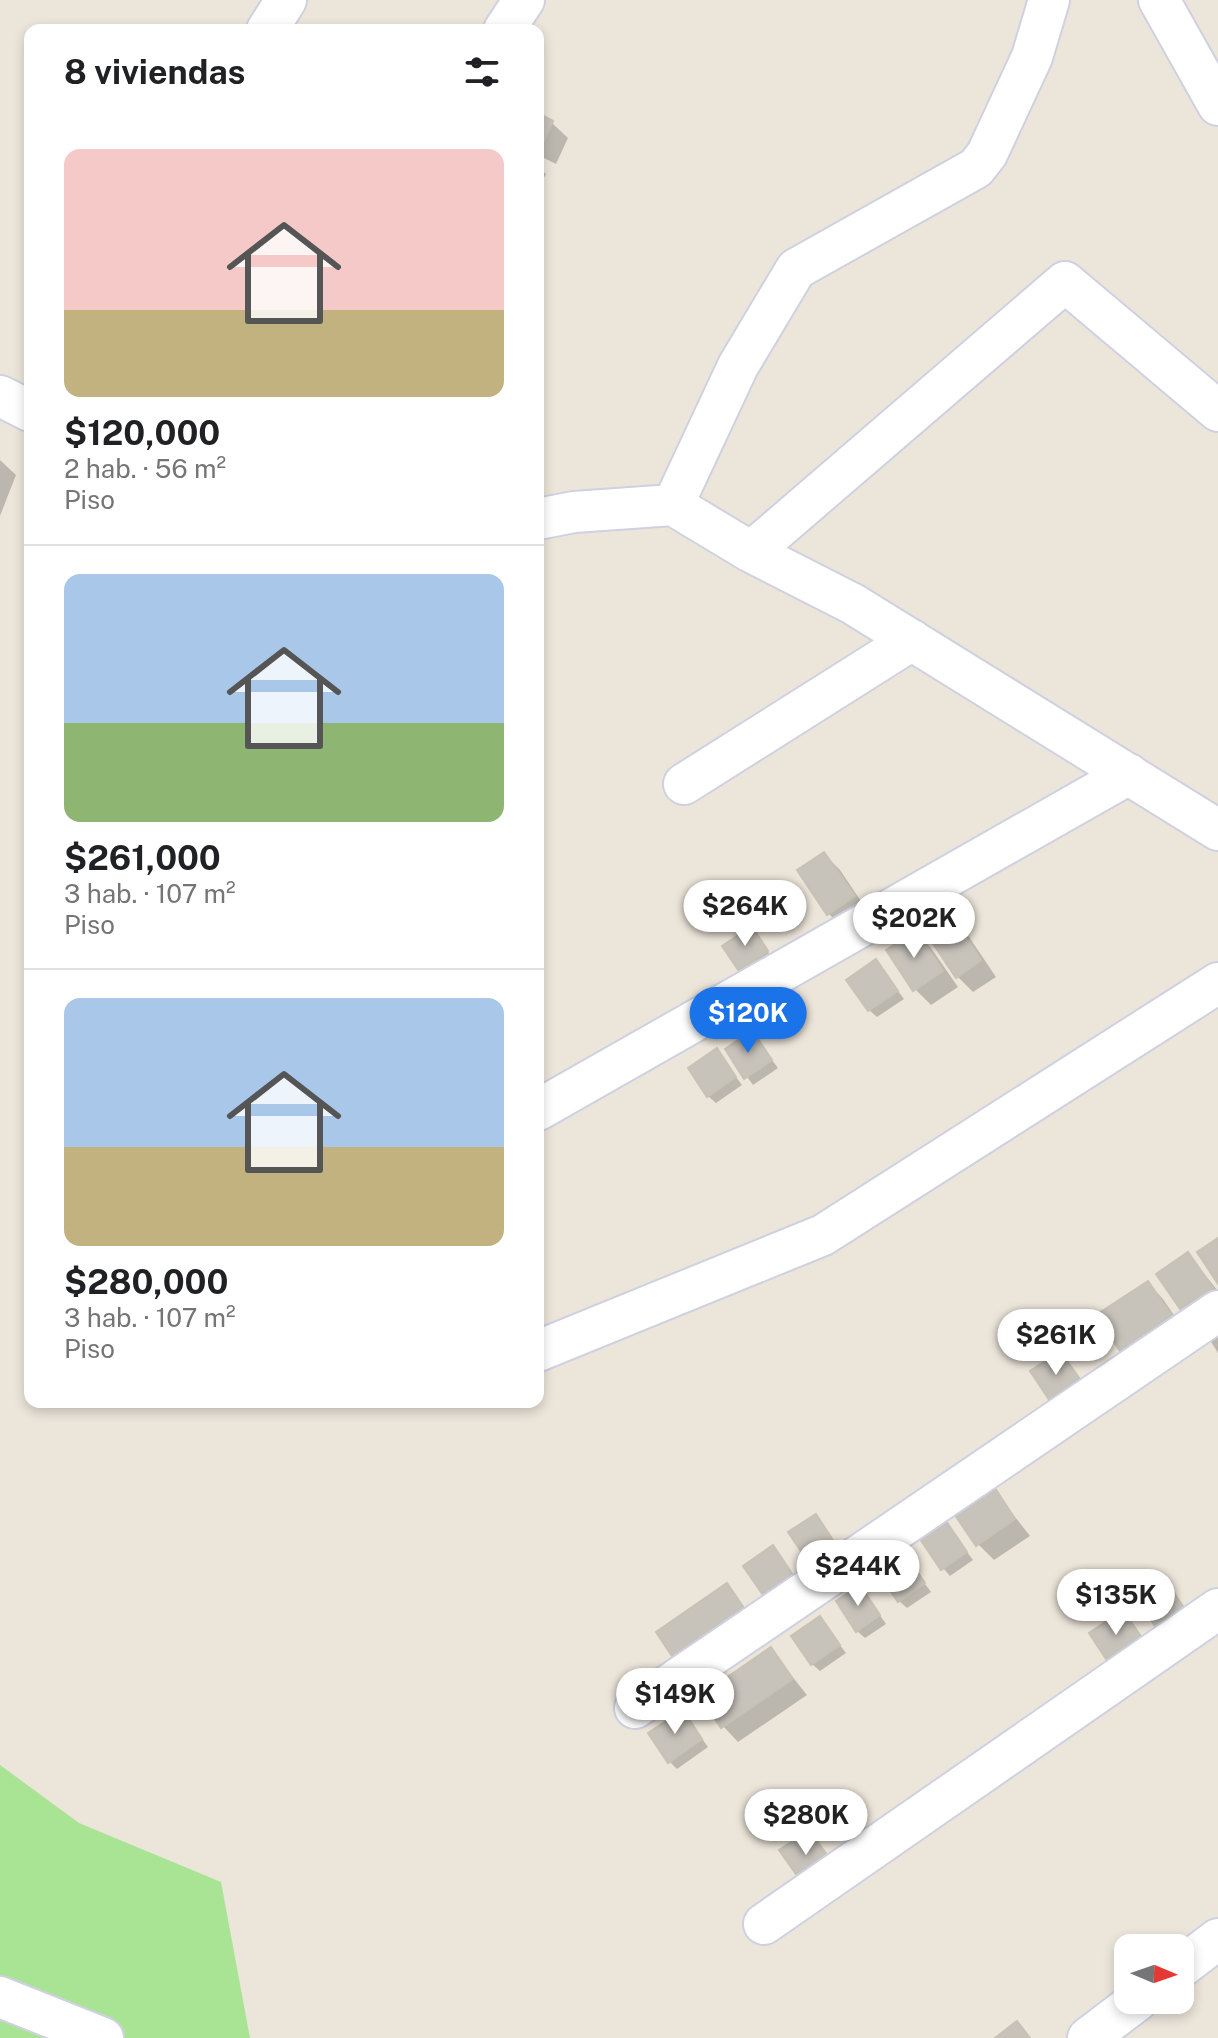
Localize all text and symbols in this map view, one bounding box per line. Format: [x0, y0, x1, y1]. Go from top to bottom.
icon: filters [460, 50, 504, 94]
text: 8 viviendas [64, 52, 245, 92]
icon: home [212, 201, 356, 345]
text: $120,000 [64, 413, 220, 453]
text: 2 hab. · 56 m² [64, 453, 226, 484]
text: Piso [64, 484, 115, 515]
icon: home [212, 626, 356, 770]
text: $261,000 [64, 838, 221, 878]
text: 3 hab. · 107 m² [64, 878, 236, 909]
pin: $264K [689, 880, 801, 948]
text: $264K [702, 890, 789, 921]
pin: $202K [858, 892, 970, 960]
text: $202K [871, 902, 957, 933]
text: Piso [64, 909, 115, 940]
pin: $120K [692, 987, 804, 1055]
text: $120K [708, 997, 788, 1028]
icon: home [212, 1050, 356, 1194]
text: $280,000 [64, 1262, 228, 1302]
text: 3 hab. · 107 m² [64, 1302, 236, 1333]
pin: $261K [1000, 1309, 1112, 1377]
text: $261K [1015, 1319, 1097, 1350]
text: Piso [64, 1333, 115, 1364]
pin: $244K [802, 1540, 914, 1608]
text: $244K [815, 1550, 901, 1581]
pin: $135K [1060, 1569, 1172, 1637]
text: $135K [1075, 1579, 1157, 1610]
pin: $149K [619, 1668, 731, 1736]
text: $149K [634, 1678, 716, 1709]
pin: $280K [750, 1789, 862, 1857]
text: $280K [763, 1799, 849, 1830]
north arrow [1114, 1934, 1194, 2014]
map controls [1114, 1934, 1194, 2014]

